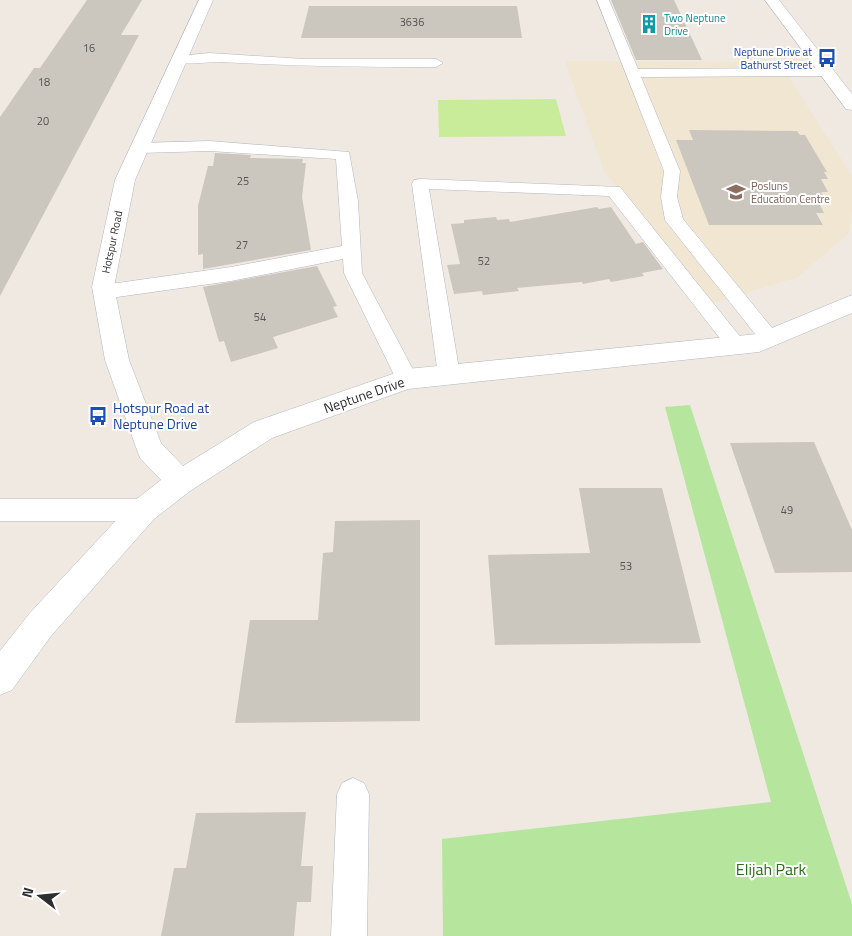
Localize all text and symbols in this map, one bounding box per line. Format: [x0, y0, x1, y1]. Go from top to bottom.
place label: Two Neptune Drive [664, 10, 726, 39]
building icon: Two Neptune Drive [638, 13, 660, 35]
house number: 3636 [400, 14, 424, 30]
house number: 16 [83, 40, 95, 56]
place label: Neptune Drive at Bathurst Street [734, 44, 812, 73]
bus stop icon: Neptune Drive at Bathurst Street [816, 47, 838, 69]
house number: 18 [38, 74, 50, 90]
house number: 20 [37, 113, 49, 129]
house number: 25 [237, 173, 249, 189]
place label: Posluns Education Centre [751, 178, 830, 207]
school or university icon: Posluns Education Centre [725, 181, 747, 203]
street label: Hotspur Road [98, 209, 126, 275]
house number: 27 [236, 237, 248, 253]
house number: 52 [478, 253, 490, 269]
house number: 54 [254, 309, 266, 325]
street label: Neptune Drive [321, 371, 407, 418]
place label: Hotspur Road at Neptune Drive [113, 397, 209, 434]
bus stop icon: Hotspur Road at Neptune Drive [87, 405, 109, 427]
house number: 49 [781, 502, 793, 518]
house number: 53 [620, 558, 632, 574]
park label: Elijah Park [736, 857, 806, 881]
north arrow [15, 871, 65, 921]
text: N [16, 885, 38, 900]

